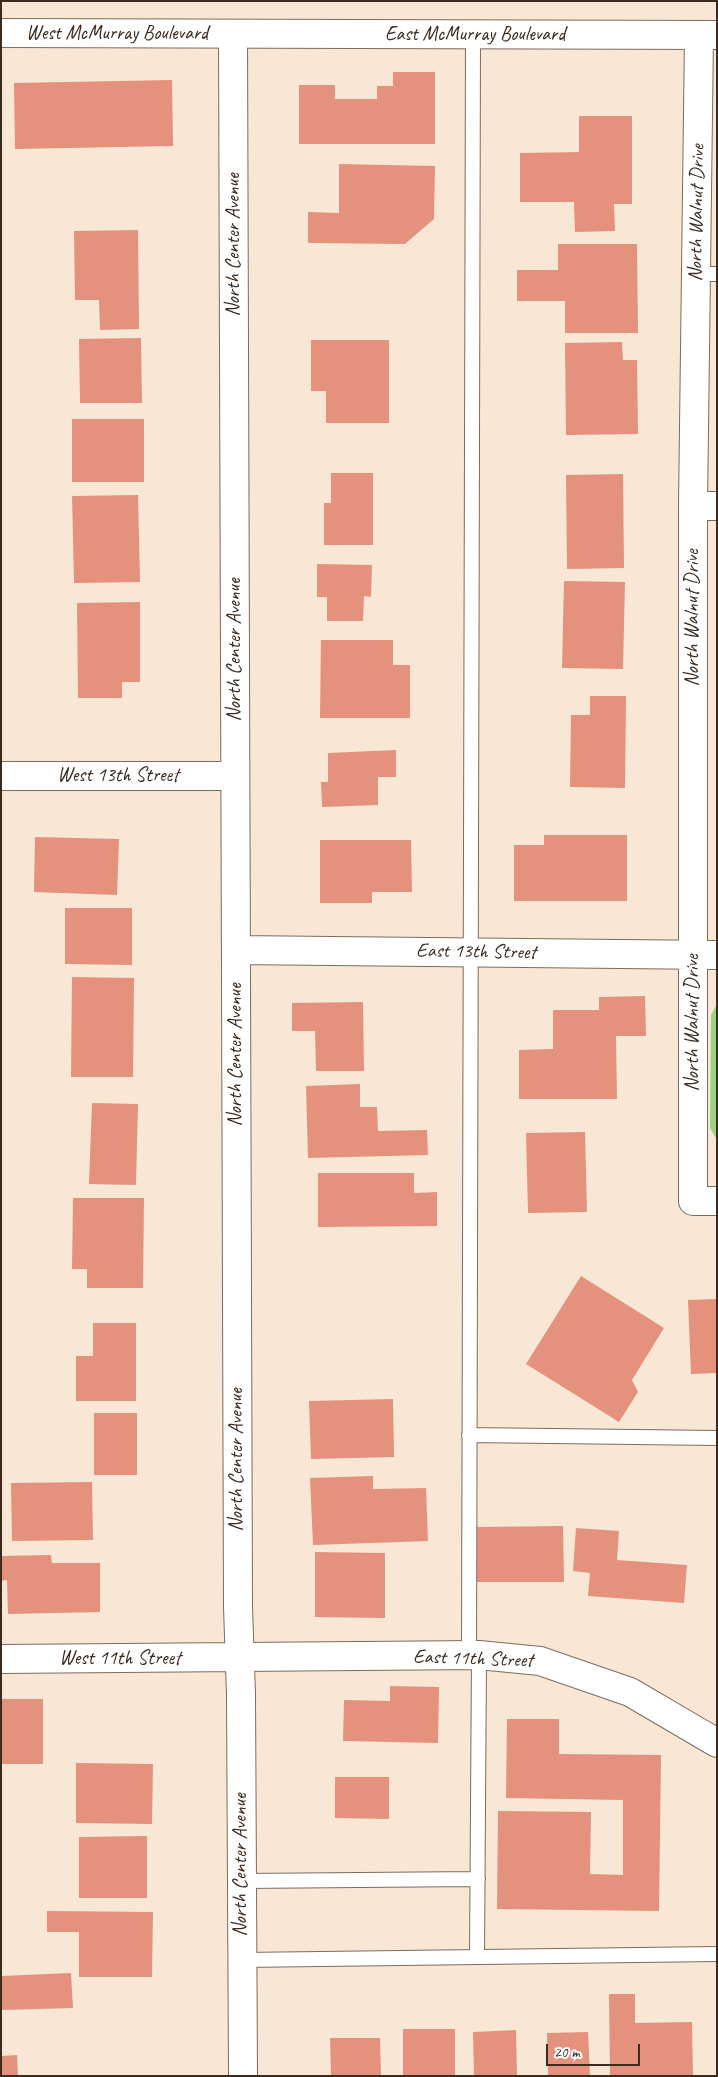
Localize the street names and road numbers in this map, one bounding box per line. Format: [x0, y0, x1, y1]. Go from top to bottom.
street label: West McMurray Boulevard [26, 22, 208, 46]
street label: East McMurray Boulevard [385, 23, 565, 47]
street label: North Walnut Drive [684, 144, 710, 282]
street label: North Center Avenue [222, 174, 246, 316]
street label: North Walnut Drive [681, 549, 705, 687]
street label: North Center Avenue [223, 579, 247, 721]
street label: West 13th Street [57, 764, 179, 788]
street label: East 13th Street [416, 939, 536, 965]
street label: North Walnut Drive [681, 954, 705, 1092]
street label: North Center Avenue [224, 984, 248, 1126]
street label: North Center Avenue [225, 1389, 249, 1531]
street label: East 11th Street [413, 1645, 533, 1673]
street label: West 11th Street [59, 1647, 181, 1671]
street label: North Center Avenue [229, 1794, 253, 1936]

